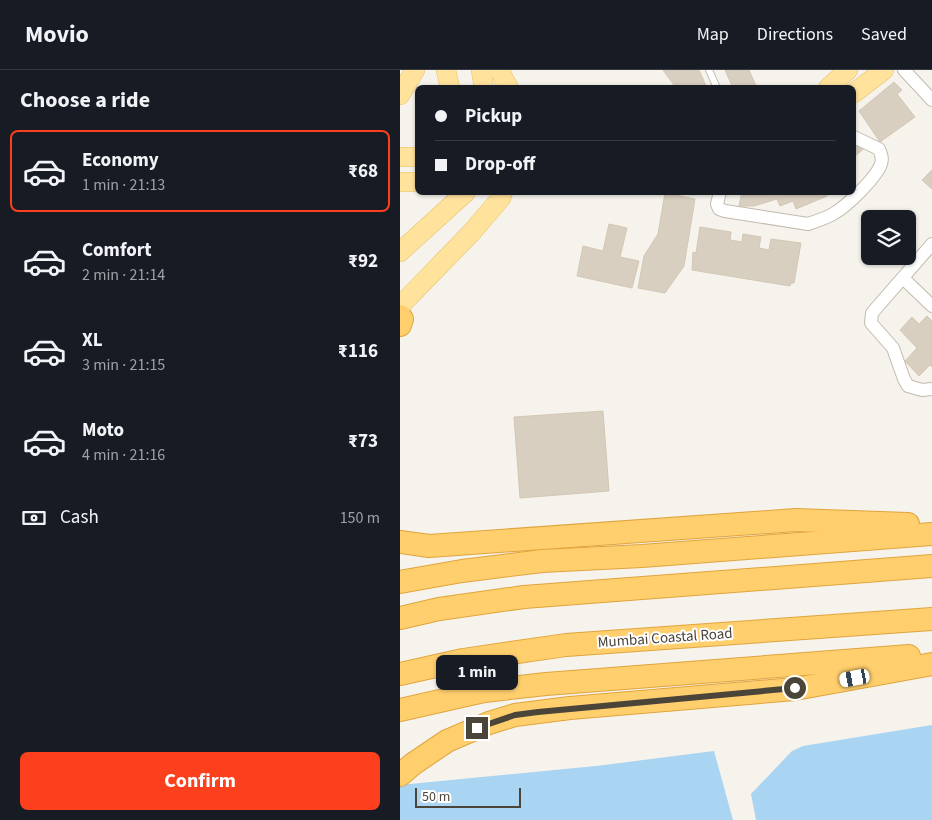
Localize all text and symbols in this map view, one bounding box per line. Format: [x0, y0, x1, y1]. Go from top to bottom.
text: Movio [25, 17, 89, 52]
text: Map [697, 22, 729, 47]
text: Directions [757, 22, 833, 47]
text: Saved [861, 22, 907, 47]
text: Choose a ride [20, 84, 150, 116]
text: Pickup [465, 103, 522, 130]
text: Economy [82, 147, 159, 174]
icon: car [22, 149, 67, 194]
text: Drop-off [465, 151, 535, 178]
text: ₹68 [348, 158, 378, 185]
text: 1 min · 21:13 [82, 174, 165, 196]
map controls [861, 210, 916, 265]
button: layers [861, 210, 916, 265]
text: Comfort [82, 237, 152, 264]
icon: car [22, 239, 67, 284]
text: ₹92 [348, 248, 378, 275]
text: 2 min · 21:14 [82, 264, 165, 286]
text: XL [82, 327, 103, 354]
icon: car [22, 329, 67, 374]
text: ₹116 [338, 338, 378, 365]
text: 3 min · 21:15 [82, 354, 165, 376]
text: Moto [82, 417, 124, 444]
icon: car [22, 419, 67, 464]
text: ₹73 [348, 428, 378, 455]
text: 4 min · 21:16 [82, 444, 165, 466]
icon: cash [20, 504, 48, 532]
text: Cash [60, 504, 99, 531]
text: 150 m [340, 507, 380, 529]
street label: Mumbai Coastal Road [597, 623, 733, 653]
callout: 1 min [436, 656, 518, 690]
text: 1 min [458, 661, 496, 683]
car [838, 668, 871, 688]
route start [784, 677, 806, 699]
route end [466, 717, 488, 739]
button: Confirm [20, 752, 380, 810]
scale bar [415, 785, 521, 808]
text: 50 m [422, 787, 450, 807]

